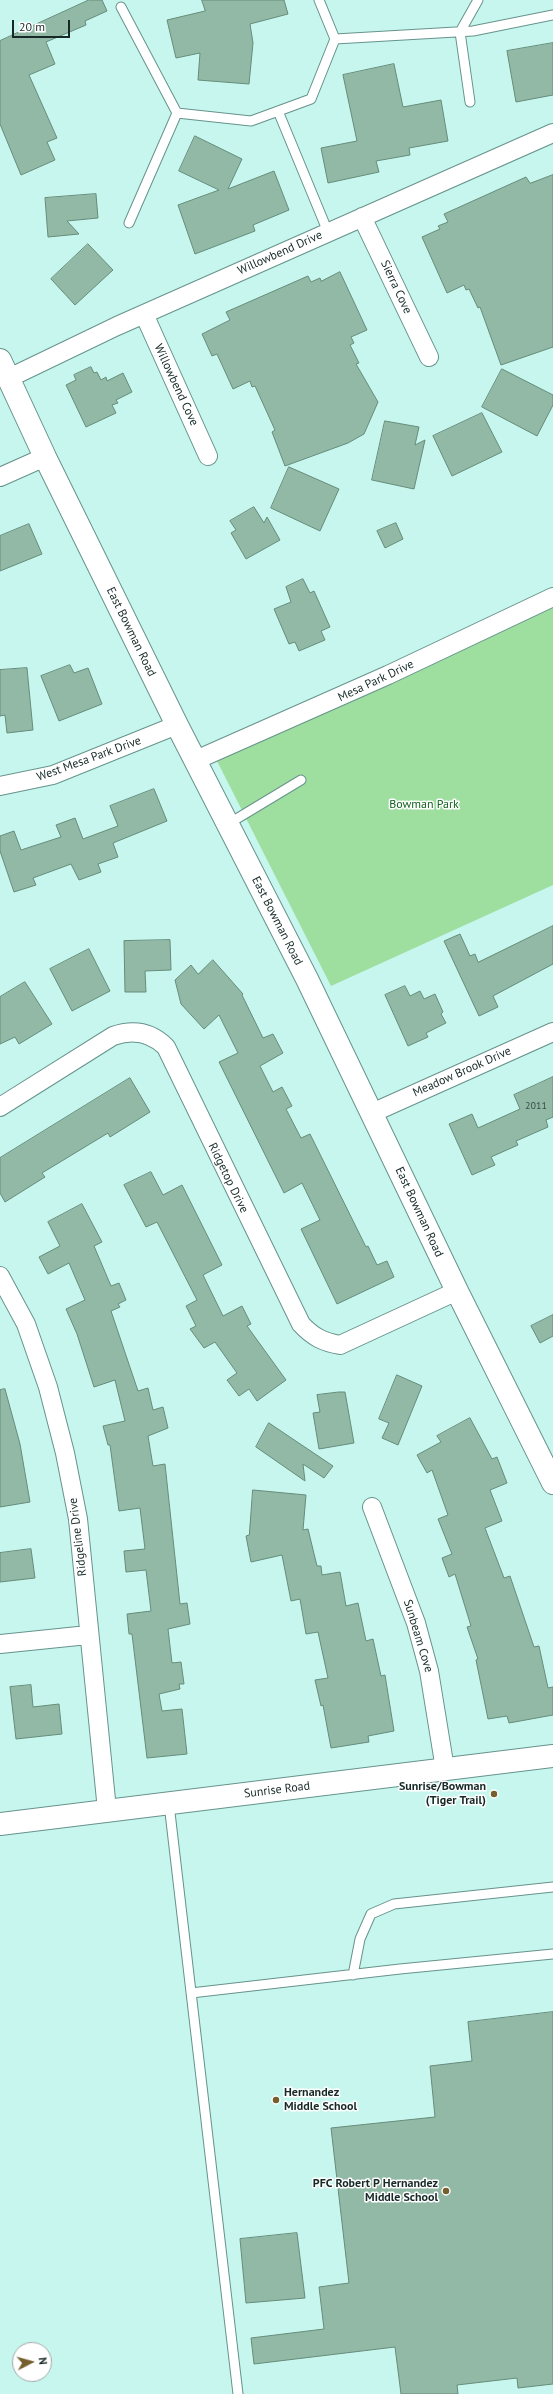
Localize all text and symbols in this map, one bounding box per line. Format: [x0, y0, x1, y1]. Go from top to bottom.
scale bar [14, 12, 72, 38]
text: 20 m [19, 19, 45, 34]
street label: Willowbend Drive [236, 228, 324, 278]
street label: Sierra Cove [377, 258, 415, 316]
street label: Willowbend Cove [151, 342, 201, 428]
street label: East Bowman Road [103, 585, 159, 679]
street label: Mesa Park Drive [336, 657, 416, 705]
street label: West Mesa Park Drive [35, 733, 143, 785]
park label: Bowman Park [389, 798, 459, 812]
street label: East Bowman Road [248, 874, 306, 968]
street label: Meadow Brook Drive [411, 1044, 513, 1100]
house number: 2011 [525, 1100, 547, 1112]
street label: Ridgetop Drive [205, 1141, 251, 1215]
street label: East Bowman Road [392, 1165, 446, 1259]
street label: Ridgeline Drive [66, 1497, 90, 1577]
street label: Sunbeam Cove [400, 1598, 436, 1674]
street label: Sunrise Road [243, 1779, 311, 1801]
place label: Sunrise/Bowman (Tiger Trail) [399, 1780, 486, 1808]
marker: Sunrise/Bowman (Tiger Trail) [489, 1789, 499, 1799]
place label: Hernandez Middle School [284, 2086, 357, 2114]
marker: Hernandez Middle School [271, 2095, 281, 2105]
place label: PFC Robert P Hernandez Middle School [313, 2177, 438, 2205]
marker: PFC Robert P Hernandez Middle School [441, 2186, 451, 2196]
north arrow [12, 2342, 52, 2382]
text: N [36, 2357, 50, 2365]

